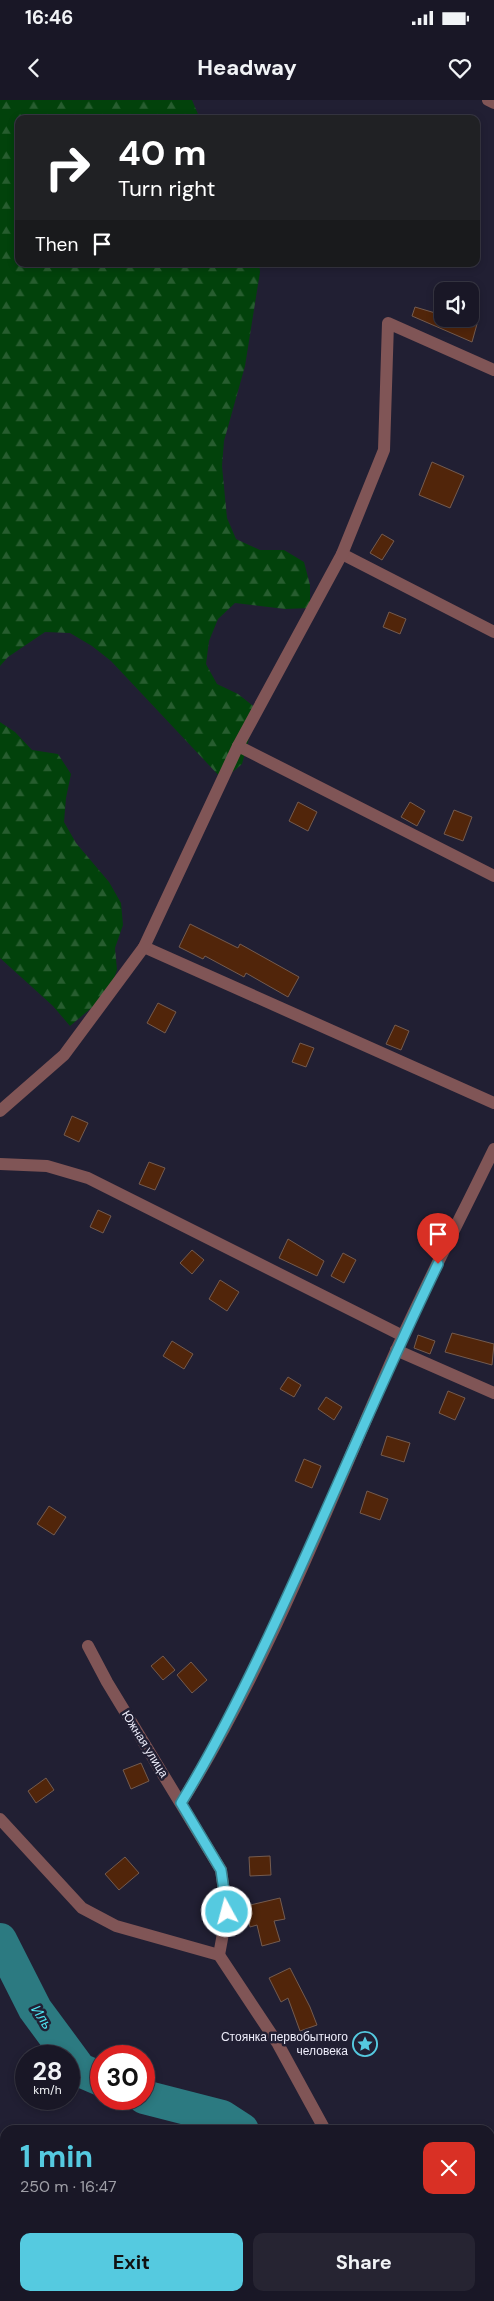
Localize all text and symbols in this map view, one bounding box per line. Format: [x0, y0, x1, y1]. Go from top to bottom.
text: 16:46 [25, 5, 73, 30]
text: Headway [197, 53, 297, 82]
icon: back [20, 54, 48, 82]
icon: heart [446, 54, 474, 82]
text: 40 m [118, 130, 207, 176]
icon: right [35, 135, 100, 200]
text: Turn right [118, 174, 215, 203]
icon: arrive [88, 230, 116, 258]
text: Then [35, 232, 78, 257]
map controls [434, 282, 479, 327]
button: sound [434, 282, 479, 327]
pin [417, 1213, 459, 1264]
icon: arrive [424, 1220, 452, 1248]
street label: Южная улица [118, 1707, 172, 1781]
position arrow [200, 1885, 252, 1937]
water label: Иль [27, 2001, 57, 2033]
place label: Стоянка первобытного человека [221, 2029, 348, 2059]
place icon: Стоянка первобытного человека [352, 2031, 378, 2057]
speed limit sign: 30 [90, 2045, 155, 2110]
text: 28 [32, 2055, 63, 2088]
text: km/h [33, 2082, 62, 2098]
text: 1 min [20, 2137, 93, 2176]
button: close [423, 2142, 475, 2194]
text: 250 m · 16:47 [20, 2176, 117, 2197]
button: Exit [20, 2233, 243, 2291]
button: Share [253, 2233, 475, 2291]

